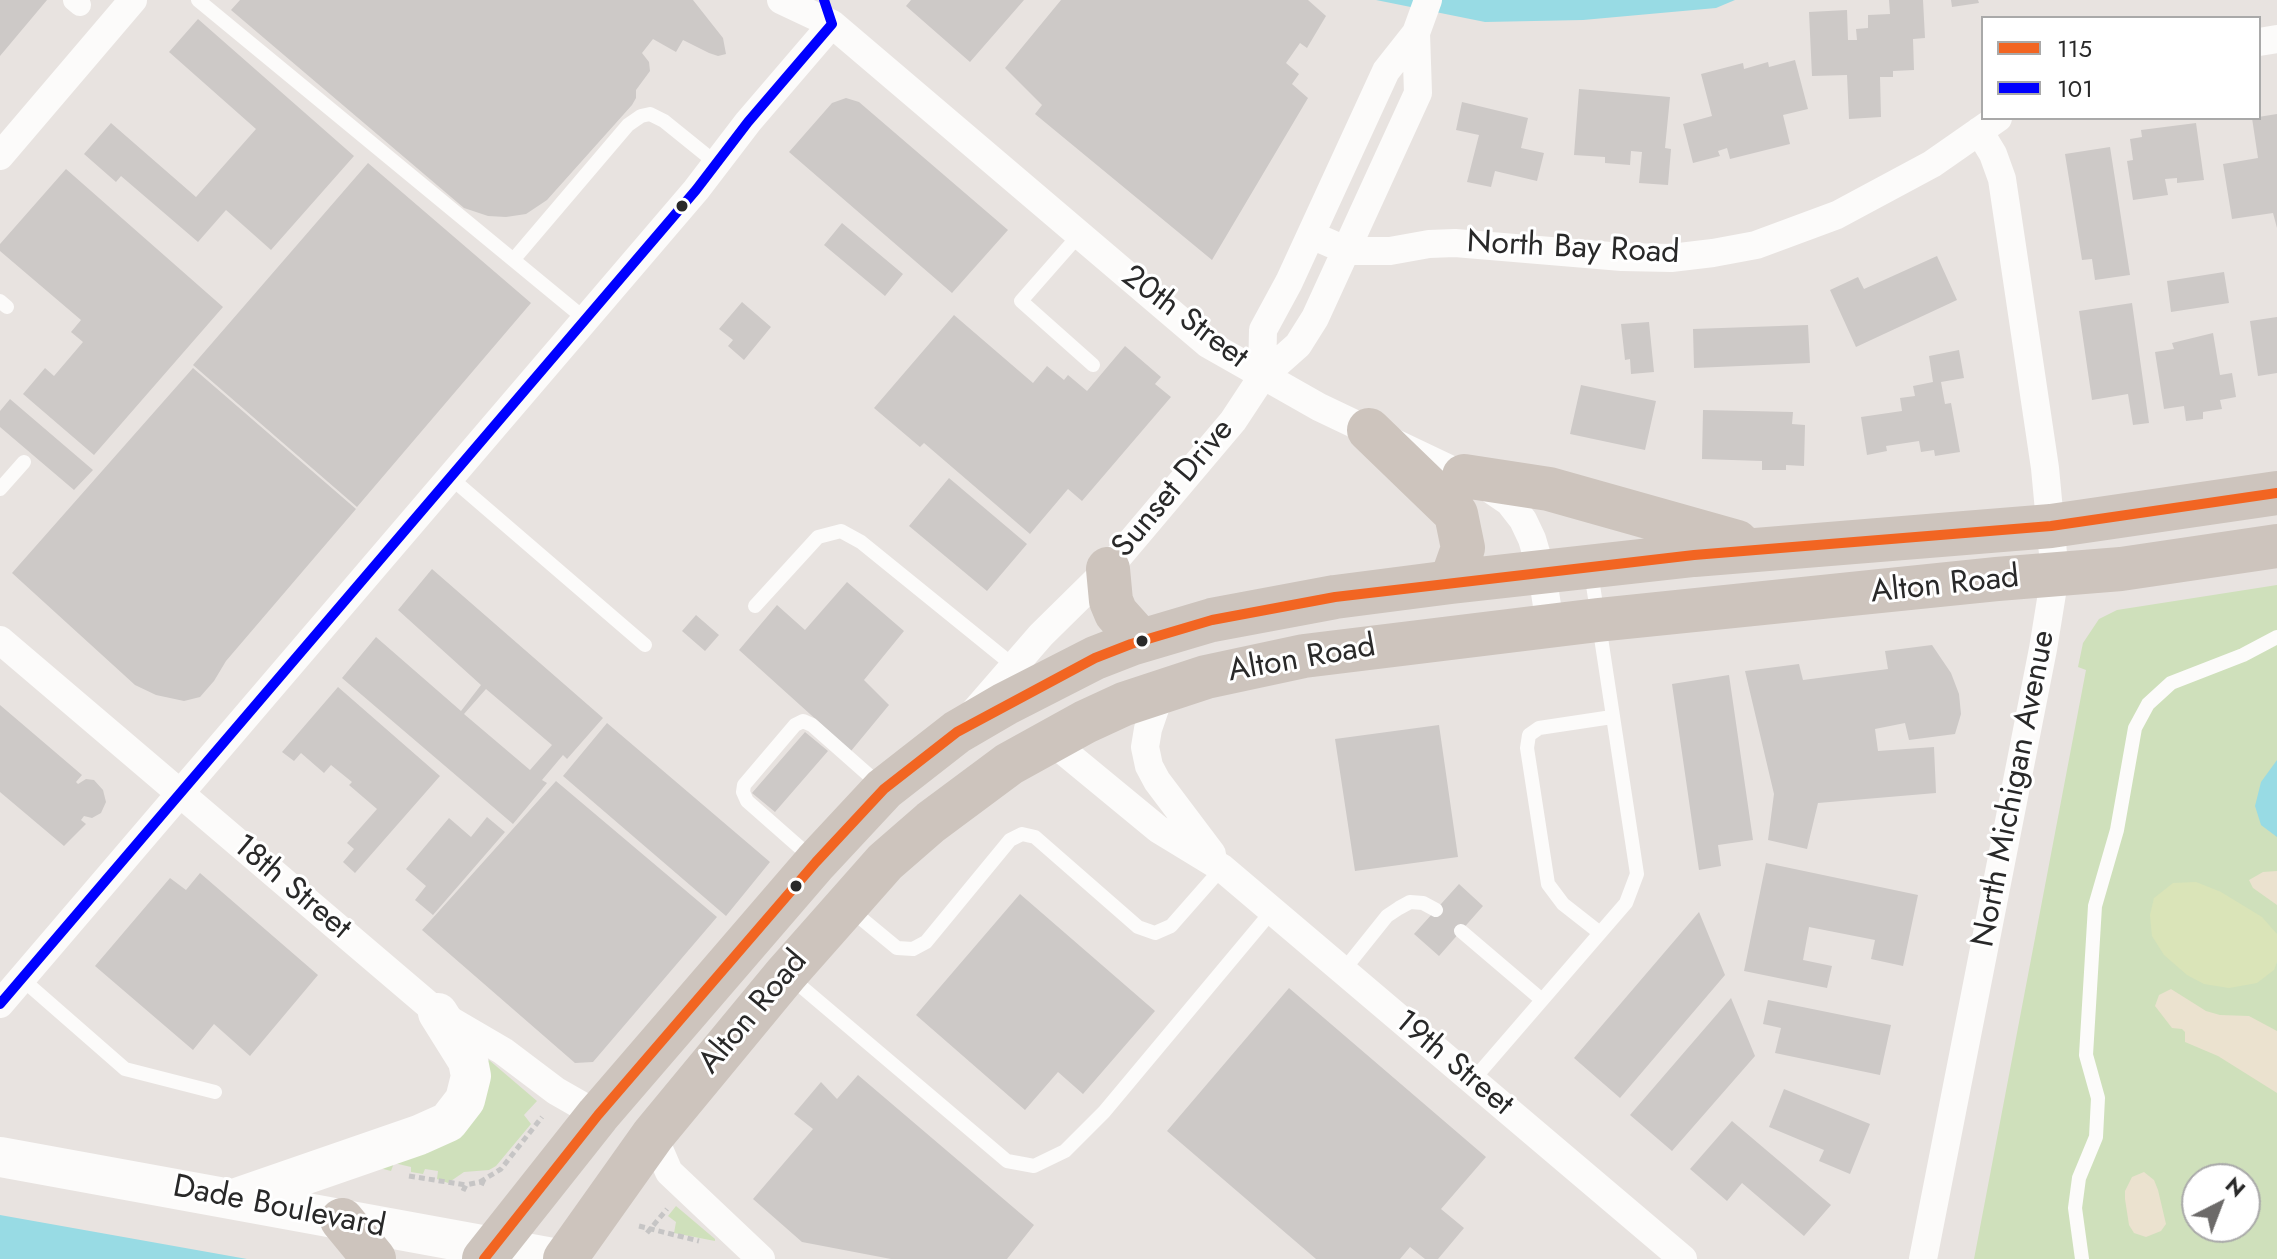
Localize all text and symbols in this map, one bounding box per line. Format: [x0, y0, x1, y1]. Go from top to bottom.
legend [1981, 16, 2261, 120]
text: 115 [2057, 31, 2092, 66]
text: 101 [2057, 71, 2093, 106]
unlabelled marker [674, 198, 690, 214]
street label: North Bay Road [1466, 224, 1680, 274]
street label: 20th Street [1113, 258, 1255, 378]
street label: Sunset Drive [1105, 412, 1243, 566]
street label: Alton Road [1869, 559, 2021, 613]
street label: North Michigan Avenue [1965, 627, 2065, 951]
street label: Alton Road [1225, 628, 1379, 692]
unlabelled marker [1134, 633, 1150, 649]
street label: 18th Street [224, 828, 358, 948]
unlabelled marker [788, 878, 804, 894]
street label: Alton Road [691, 944, 817, 1082]
street label: 19th Street [1386, 1003, 1520, 1125]
north arrow [2181, 1163, 2261, 1243]
street label: Dade Boulevard [169, 1169, 389, 1247]
text: N [2219, 1169, 2253, 1204]

